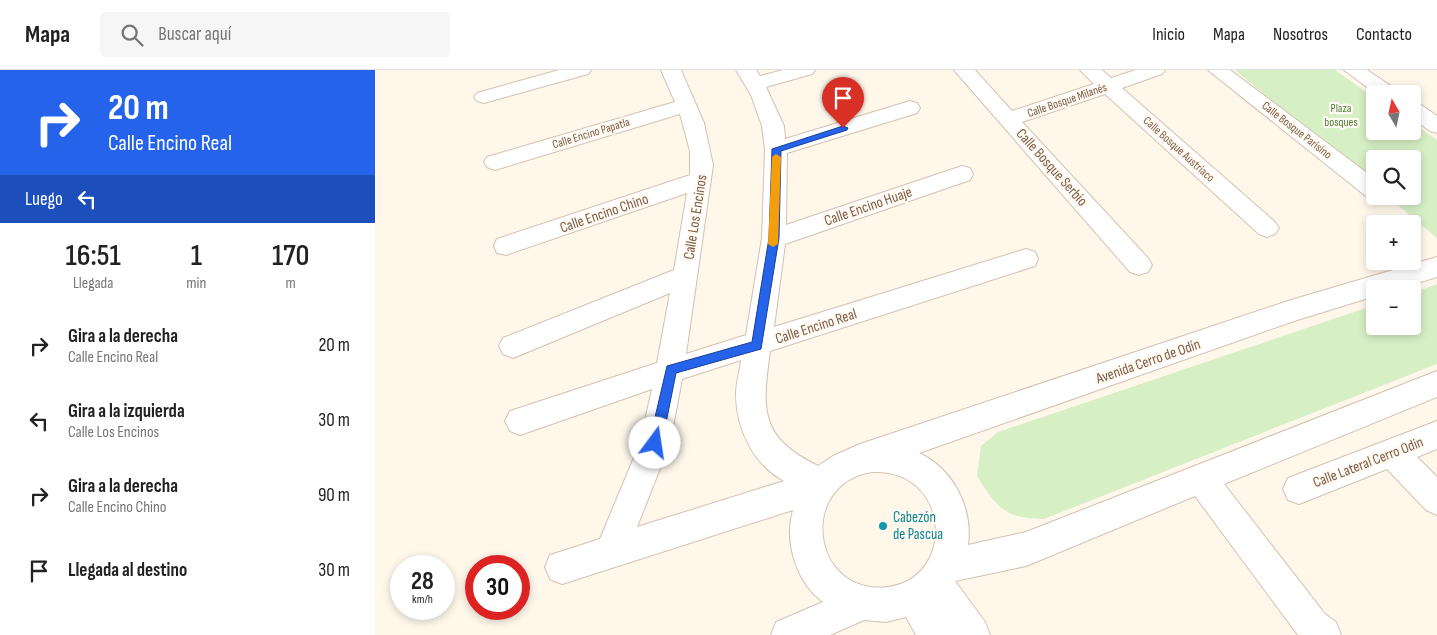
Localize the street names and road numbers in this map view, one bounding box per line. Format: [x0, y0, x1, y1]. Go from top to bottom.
street label: Calle Bosque Milanés [1025, 80, 1109, 121]
street label: Calle Bosque Parisino [1259, 98, 1335, 162]
street label: Calle Bosque Austriaco [1140, 113, 1217, 185]
street label: Calle Encino Papatla [551, 114, 632, 152]
street label: Calle Bosque Serbio [1012, 125, 1091, 210]
street label: Calle Los Encinos [679, 173, 712, 261]
street label: Calle Encino Huaje [822, 183, 915, 230]
street label: Calle Encino Chino [557, 189, 651, 237]
street label: Calle Encino Real [773, 304, 859, 349]
street label: Avenida Cerro de Odín [1092, 335, 1203, 389]
street label: Calle Lateral Cerro Odin [1310, 433, 1426, 492]

